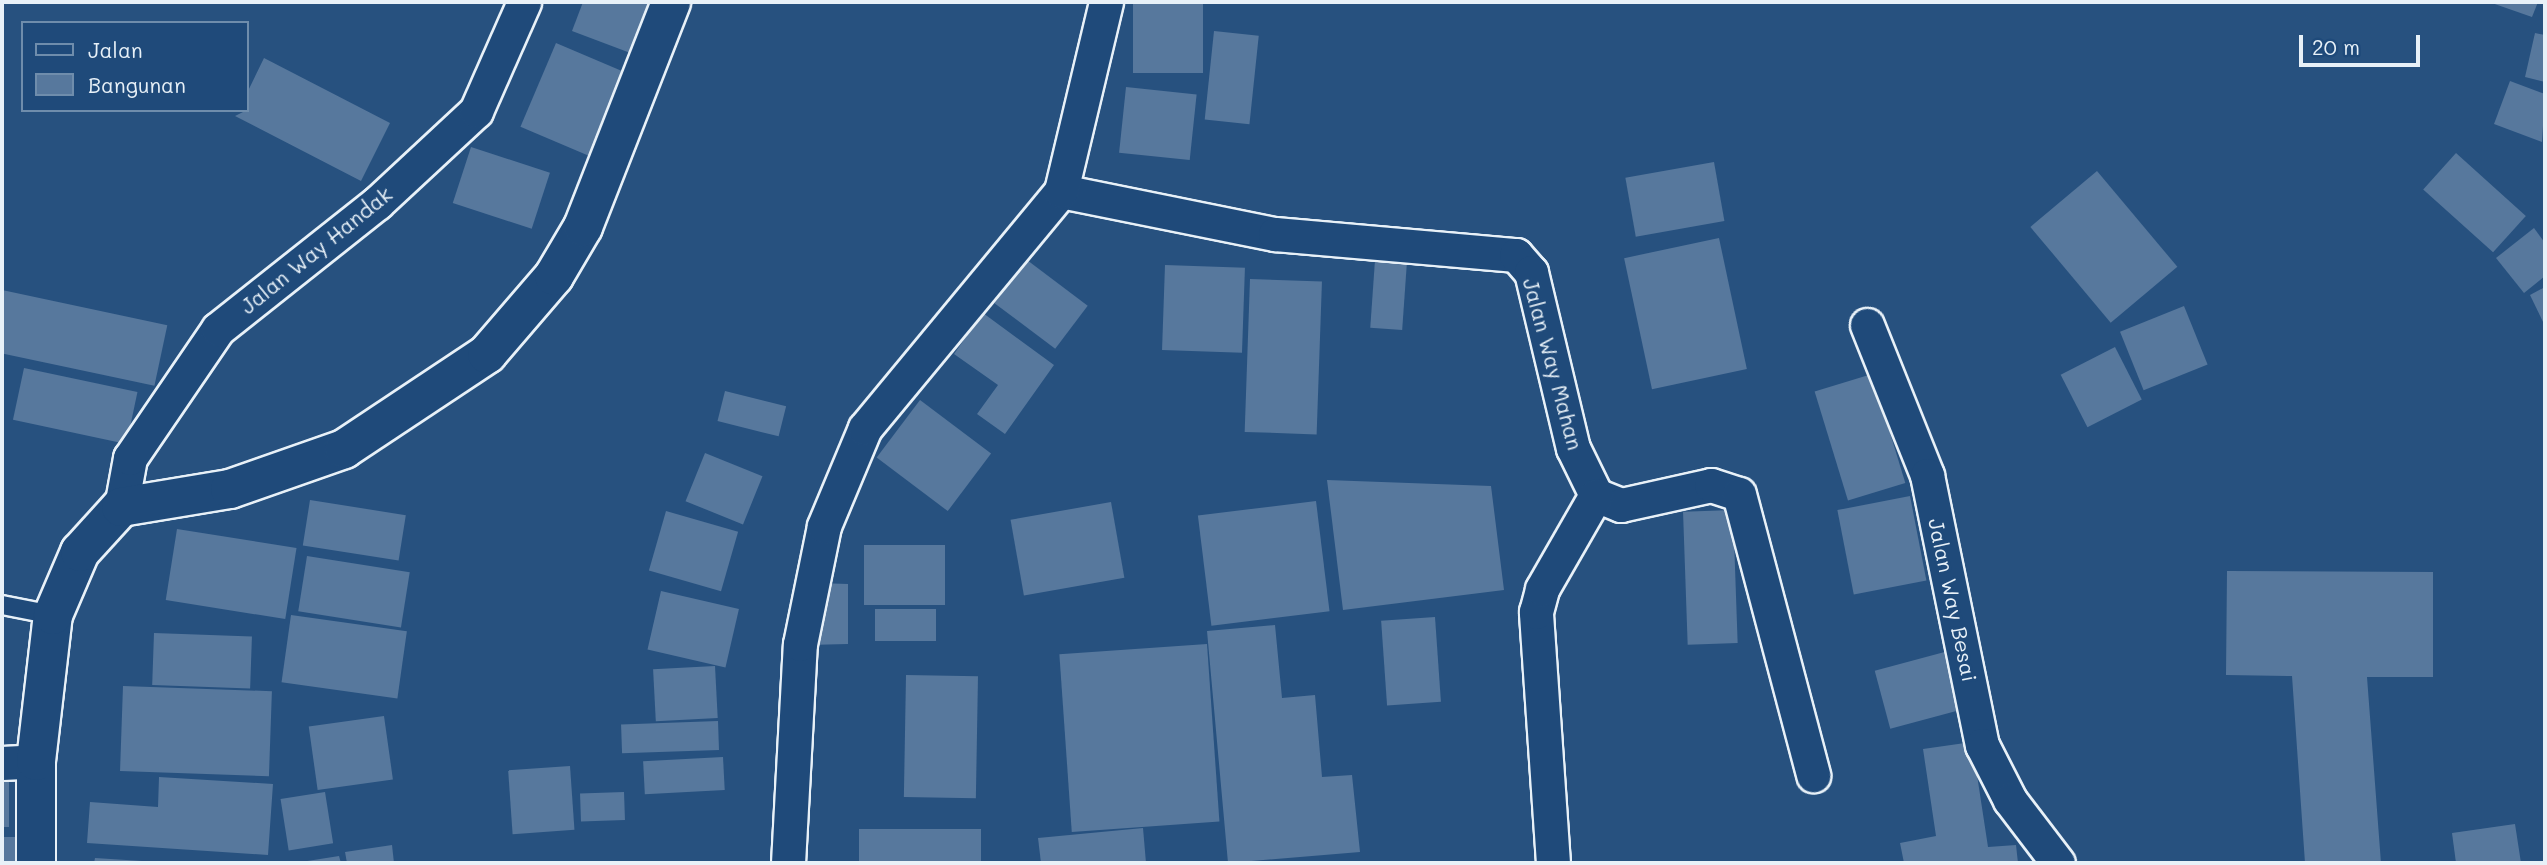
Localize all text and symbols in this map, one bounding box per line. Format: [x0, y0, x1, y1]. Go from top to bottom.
legend [21, 21, 248, 112]
scale bar [2302, 21, 2423, 65]
text: 20 m [2312, 33, 2360, 60]
text: Jalan [88, 36, 143, 63]
text: Bangunan [88, 71, 186, 98]
street label: Jalan Way Handak [235, 181, 397, 319]
street label: Jalan Way Mahan [1518, 275, 1588, 453]
street label: Jalan Way Besai [1923, 516, 1983, 684]

